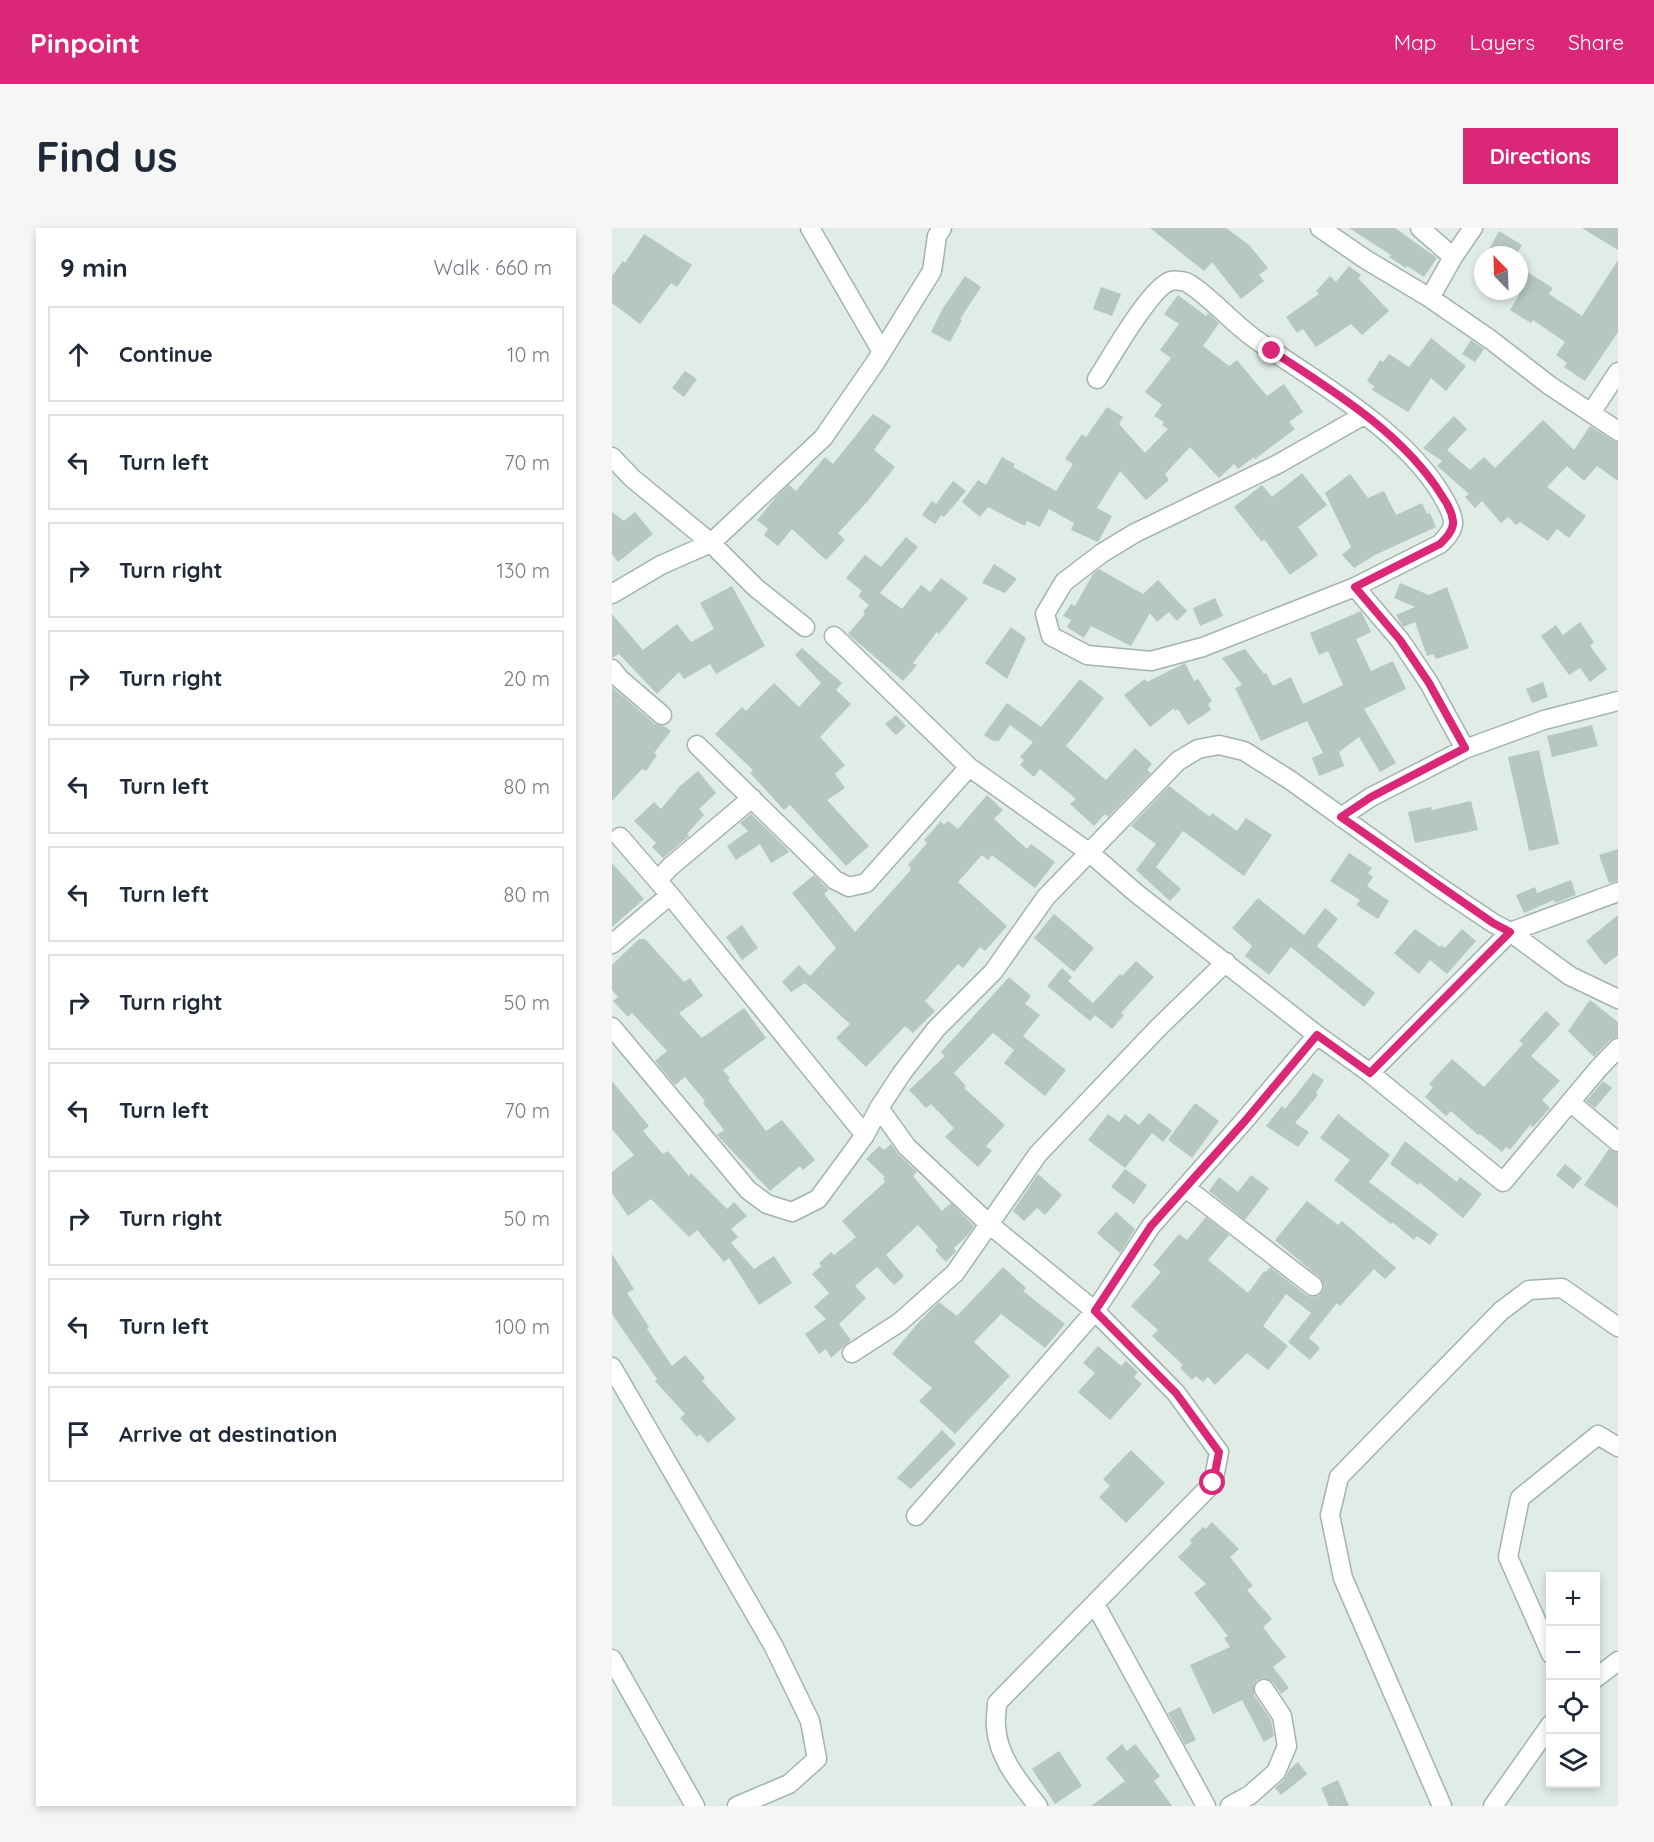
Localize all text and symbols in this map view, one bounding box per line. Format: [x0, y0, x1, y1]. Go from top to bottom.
text: Pinpoint [30, 25, 140, 60]
text: Map [1394, 29, 1437, 55]
text: Layers [1470, 29, 1535, 55]
text: Share [1568, 29, 1624, 55]
button: Directions [1463, 128, 1618, 184]
text: Find us [36, 130, 178, 183]
north arrow [1474, 246, 1528, 300]
text: 9 min [60, 251, 128, 284]
text: Walk · 660 m [434, 255, 552, 280]
route end [1258, 337, 1284, 363]
icon: ahead [62, 338, 95, 371]
text: Continue [119, 340, 213, 368]
text: 10 m [507, 342, 550, 367]
icon: left [62, 446, 95, 479]
text: Turn left [119, 448, 209, 476]
text: 70 m [504, 450, 550, 475]
icon: right [62, 554, 95, 587]
text: Turn right [119, 556, 223, 584]
text: 130 m [497, 558, 550, 583]
icon: right [62, 662, 95, 695]
text: Turn right [119, 664, 223, 692]
text: 20 m [503, 666, 550, 691]
icon: left [62, 770, 95, 803]
text: Turn left [119, 772, 209, 800]
text: 80 m [504, 774, 550, 799]
icon: left [62, 878, 95, 911]
text: Turn left [119, 880, 209, 908]
text: 80 m [504, 882, 550, 907]
icon: right [62, 986, 95, 1019]
text: Turn right [119, 988, 223, 1016]
text: 50 m [504, 990, 550, 1015]
icon: left [62, 1094, 95, 1127]
text: Turn left [119, 1096, 209, 1124]
text: 70 m [504, 1098, 550, 1123]
icon: right [62, 1202, 95, 1235]
text: Turn right [119, 1204, 223, 1232]
text: 50 m [504, 1206, 550, 1231]
icon: left [62, 1310, 95, 1343]
text: Turn left [119, 1312, 209, 1340]
text: 100 m [495, 1314, 550, 1339]
icon: arrive [62, 1418, 95, 1451]
text: Arrive at destination [119, 1420, 337, 1448]
route start [1199, 1469, 1225, 1495]
map controls [1546, 1572, 1600, 1788]
button: + [1546, 1572, 1600, 1626]
button: − [1546, 1626, 1600, 1680]
button: locate [1546, 1680, 1600, 1734]
button: layers [1546, 1734, 1600, 1788]

